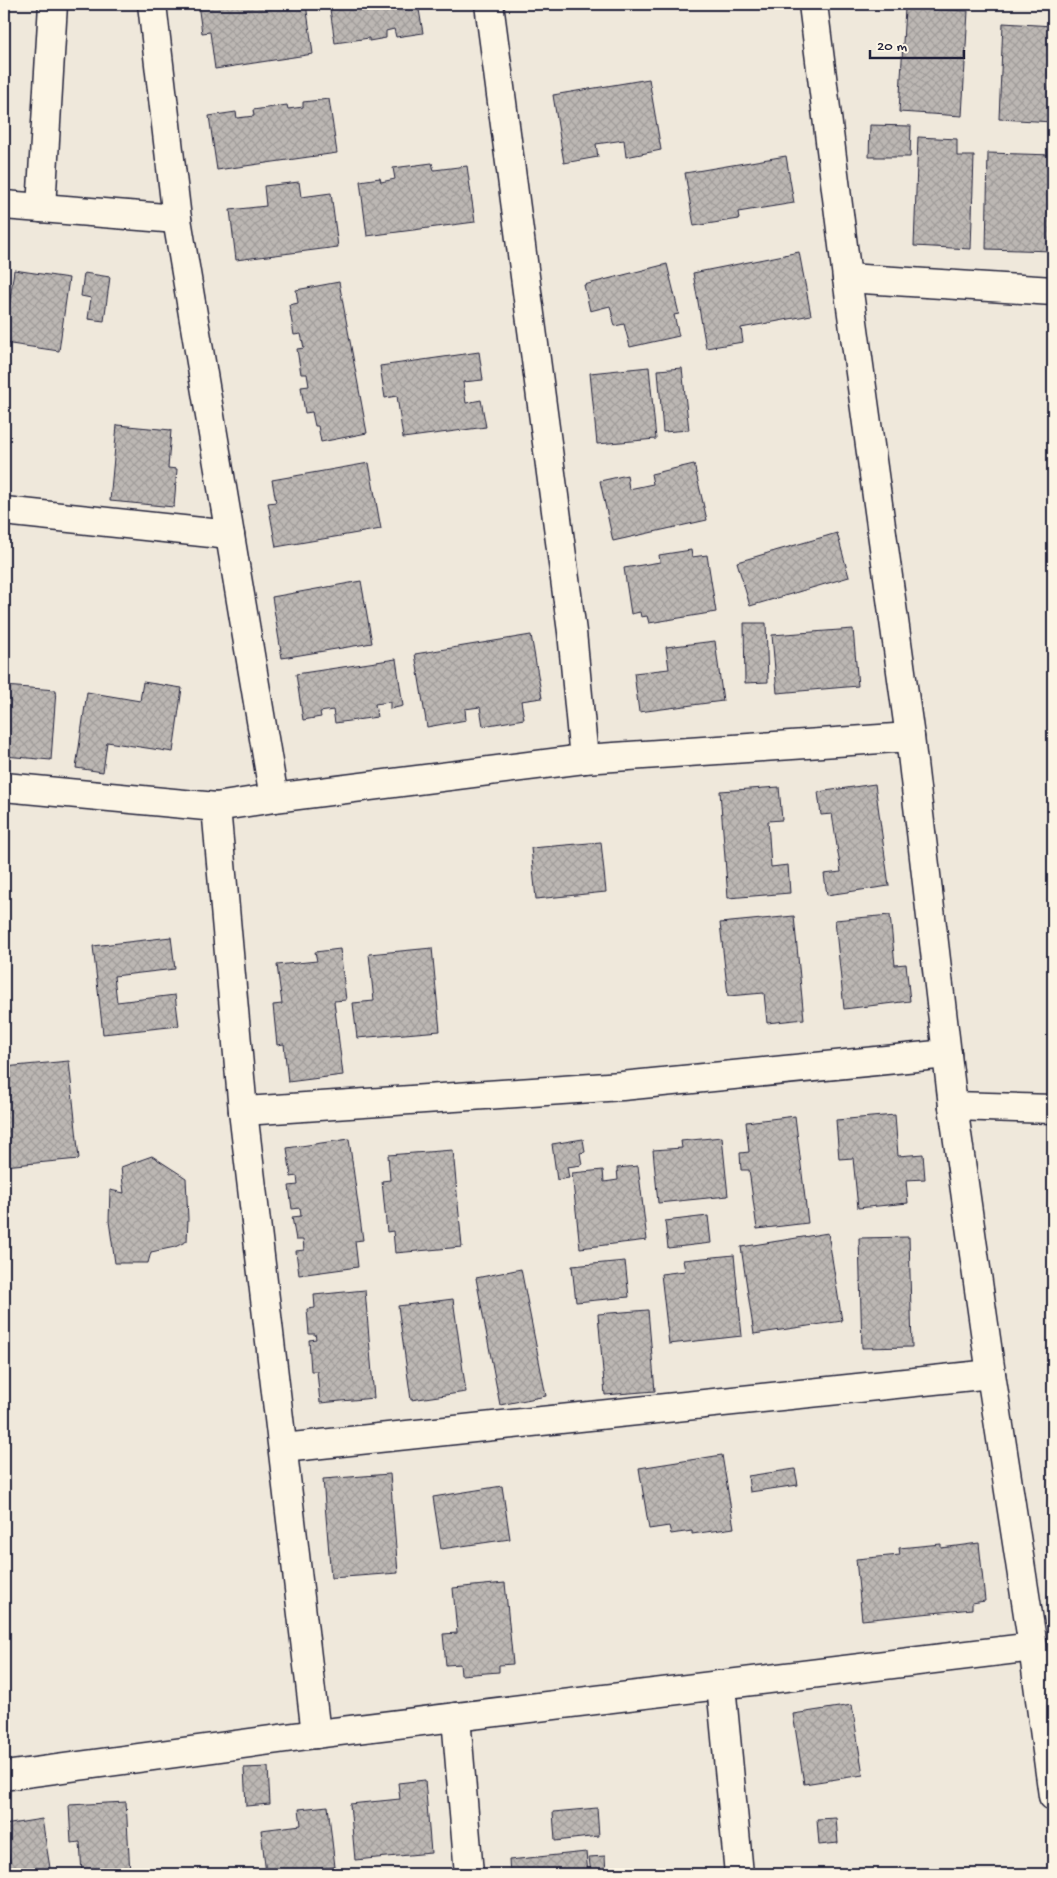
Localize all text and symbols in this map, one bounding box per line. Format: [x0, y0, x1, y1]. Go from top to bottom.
scale bar [870, 28, 963, 60]
text: 20 m [877, 38, 907, 56]

